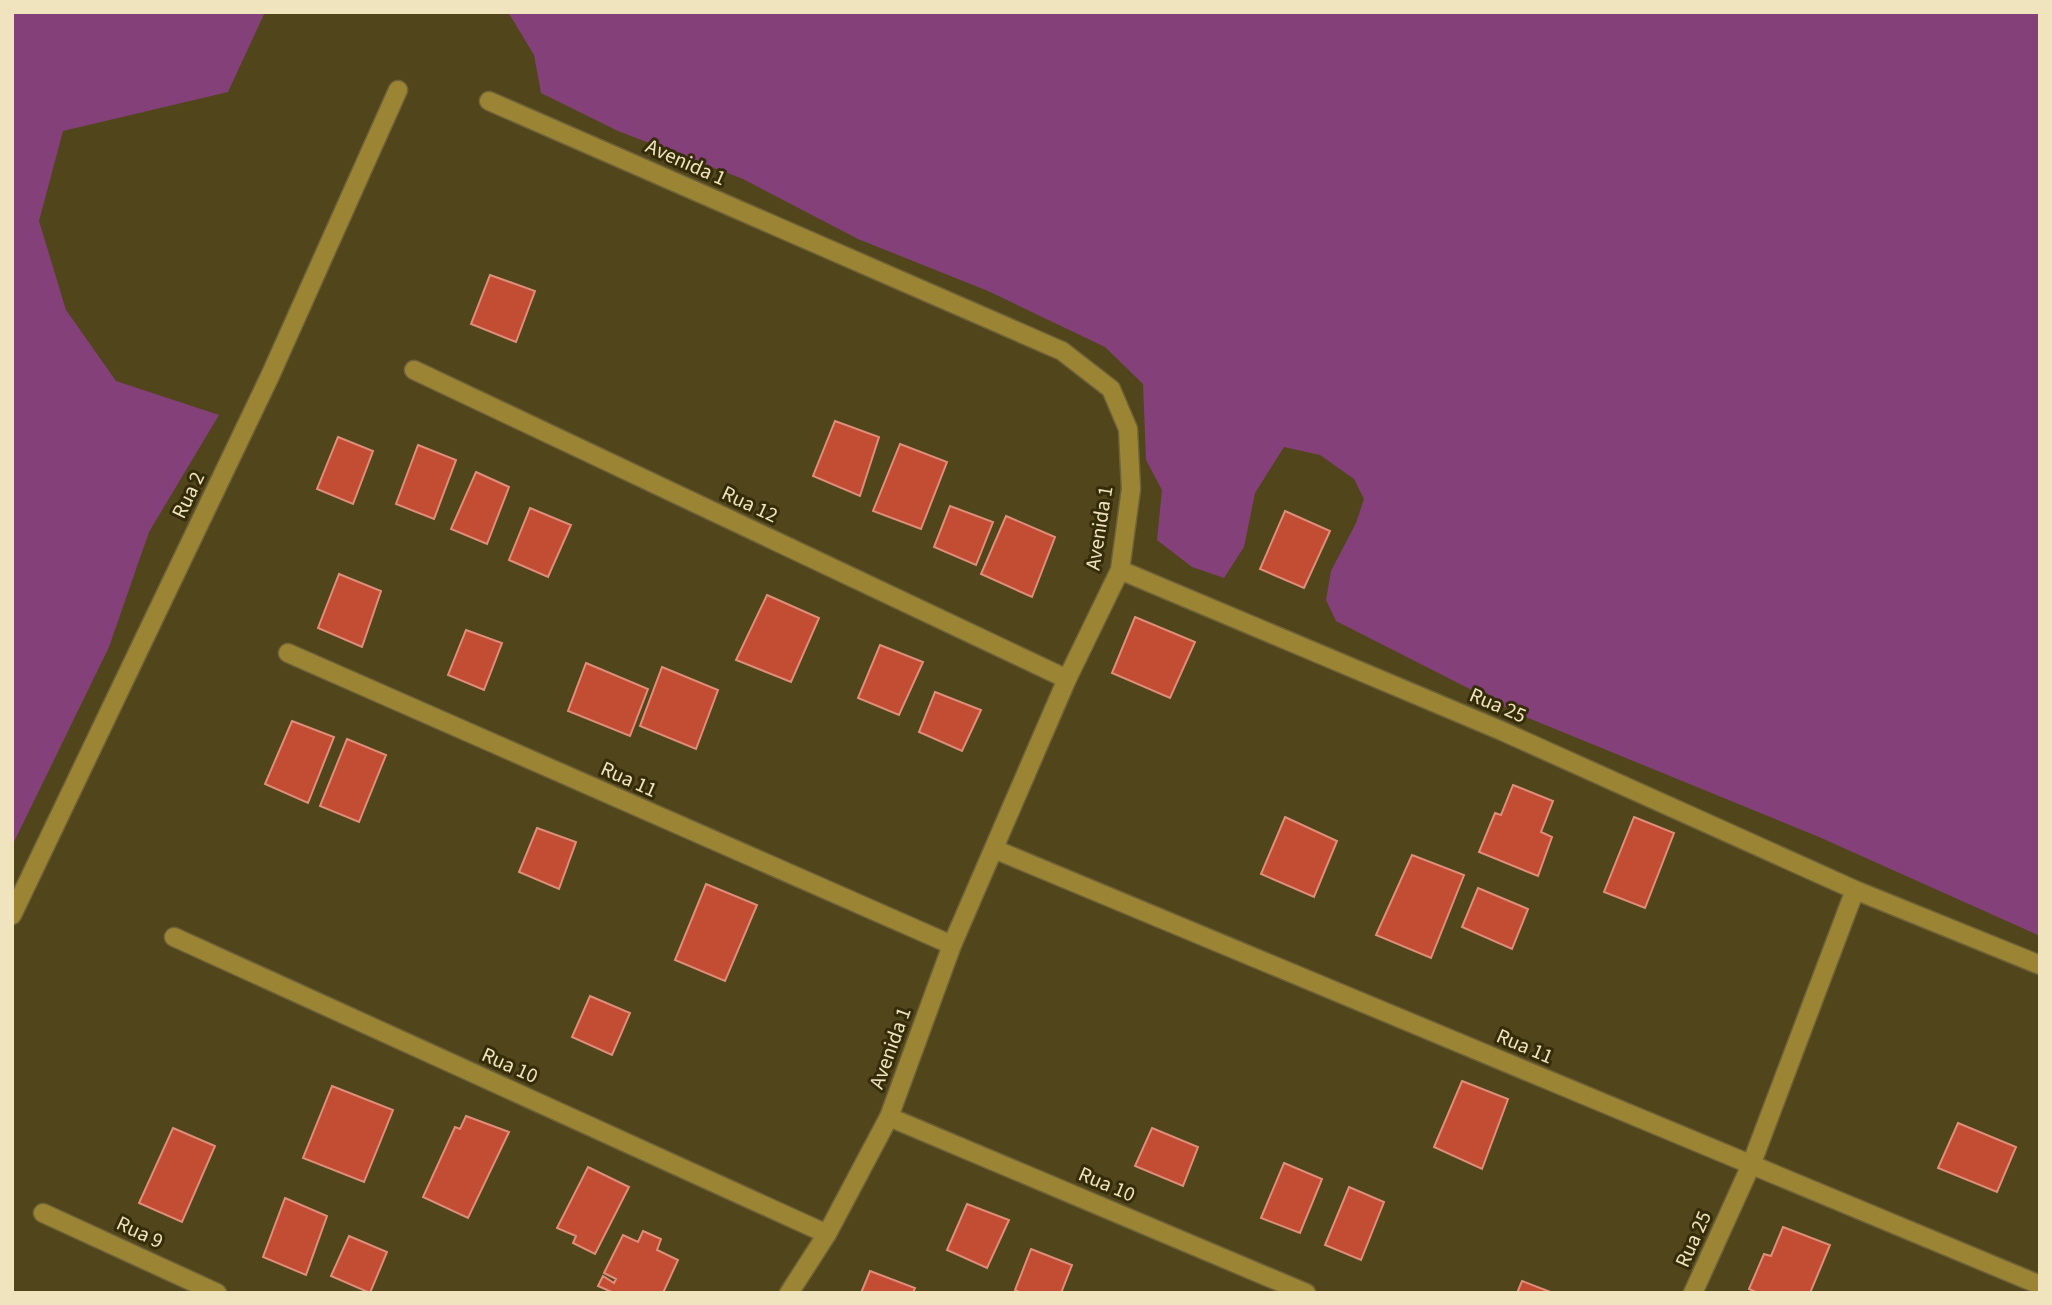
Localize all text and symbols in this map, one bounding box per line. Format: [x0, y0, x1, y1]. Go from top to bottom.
street label: Avenida 1 [641, 131, 731, 193]
street label: Rua 2 [164, 467, 212, 523]
street label: Rua 12 [717, 478, 783, 530]
street label: Avenida 1 [1078, 484, 1120, 572]
street label: Rua 25 [1465, 680, 1531, 730]
street label: Rua 11 [596, 753, 662, 805]
street label: Avenida 1 [861, 1003, 919, 1093]
street label: Rua 11 [1492, 1021, 1558, 1071]
street label: Rua 10 [477, 1039, 543, 1091]
street label: Rua 10 [1074, 1159, 1140, 1209]
street label: Rua 25 [1667, 1206, 1719, 1272]
street label: Rua 9 [112, 1208, 168, 1256]

